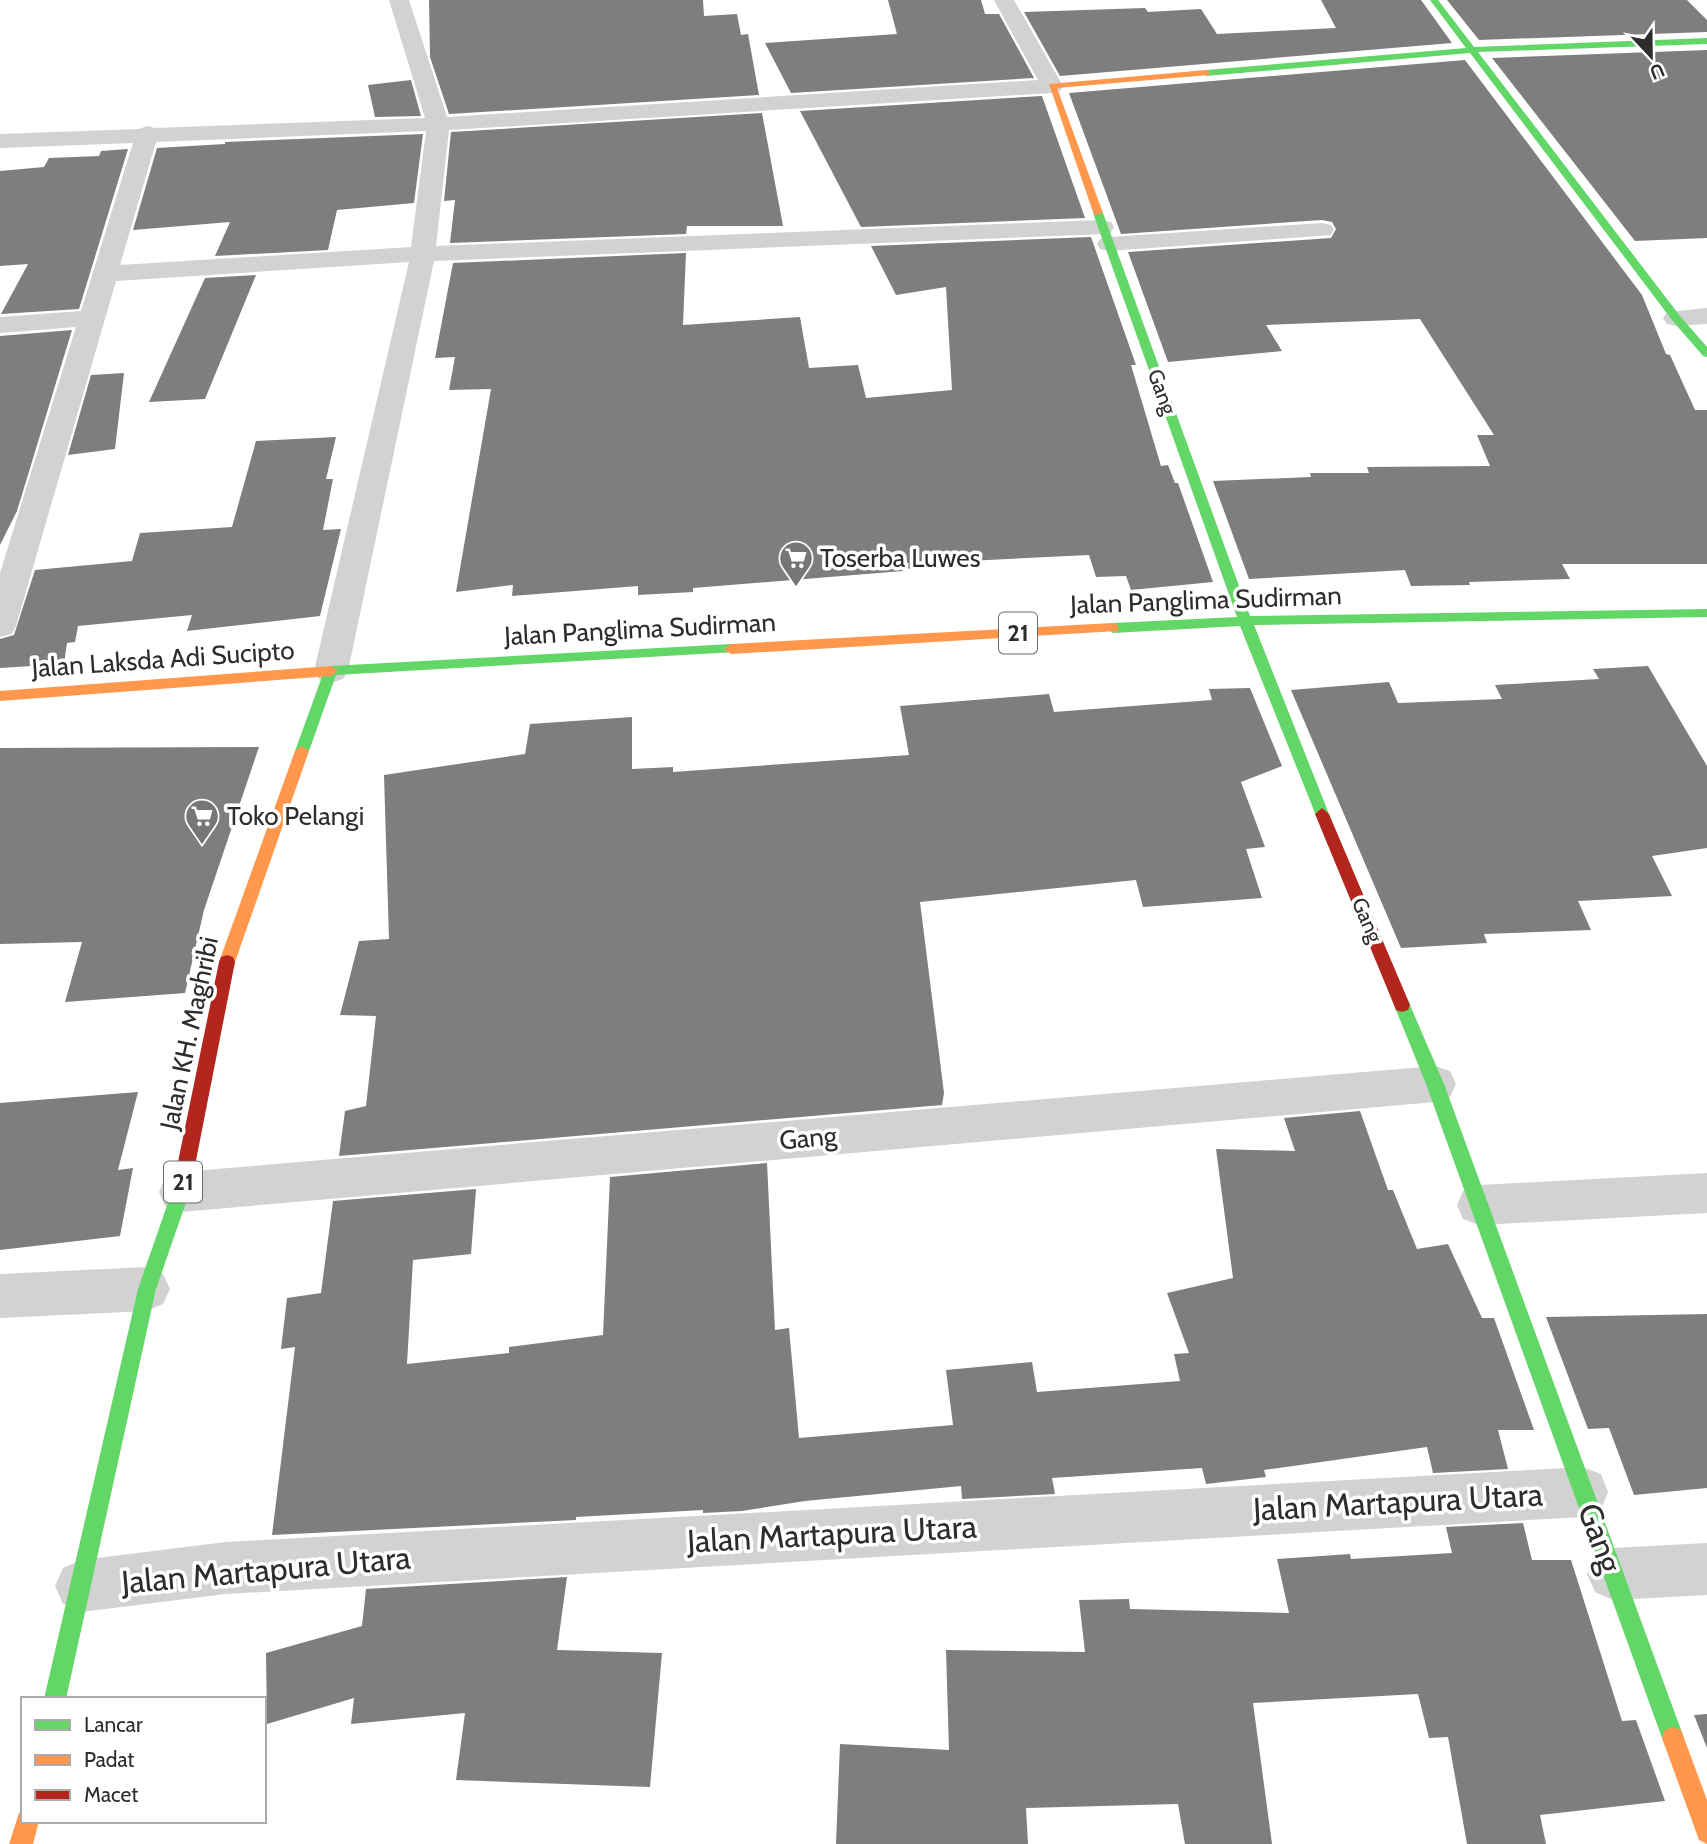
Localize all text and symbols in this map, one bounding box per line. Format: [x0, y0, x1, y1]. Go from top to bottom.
north arrow [1616, 21, 1686, 91]
text: U [1647, 58, 1668, 85]
street label: Gang [1143, 366, 1182, 418]
supermarket icon: Toserba Luwes [777, 539, 815, 588]
place label: Toserba Luwes [820, 542, 981, 574]
street label: Jalan Panglima Sudirman [1069, 579, 1342, 621]
street label: Jalan Panglima Sudirman [502, 606, 777, 652]
road number: 21 [999, 612, 1037, 654]
street label: Jalan Laksda Adi Sucipto [30, 634, 295, 684]
supermarket icon: Toko Pelangi [183, 797, 221, 846]
place label: Toko Pelangi [227, 800, 364, 832]
street label: Gang [1347, 894, 1388, 947]
street label: Jalan KH. Maghribi [153, 934, 225, 1133]
street label: Gang [778, 1119, 839, 1156]
road number: 21 [164, 1162, 202, 1202]
street label: Jalan Martapura Utara [1251, 1474, 1544, 1529]
street label: Gang [1570, 1498, 1631, 1579]
street label: Jalan Martapura Utara [685, 1506, 978, 1561]
street label: Jalan Martapura Utara [119, 1537, 413, 1602]
legend [21, 1697, 266, 1823]
text: Lancar [84, 1712, 143, 1737]
text: Padat [84, 1747, 134, 1772]
text: Macet [84, 1782, 138, 1807]

